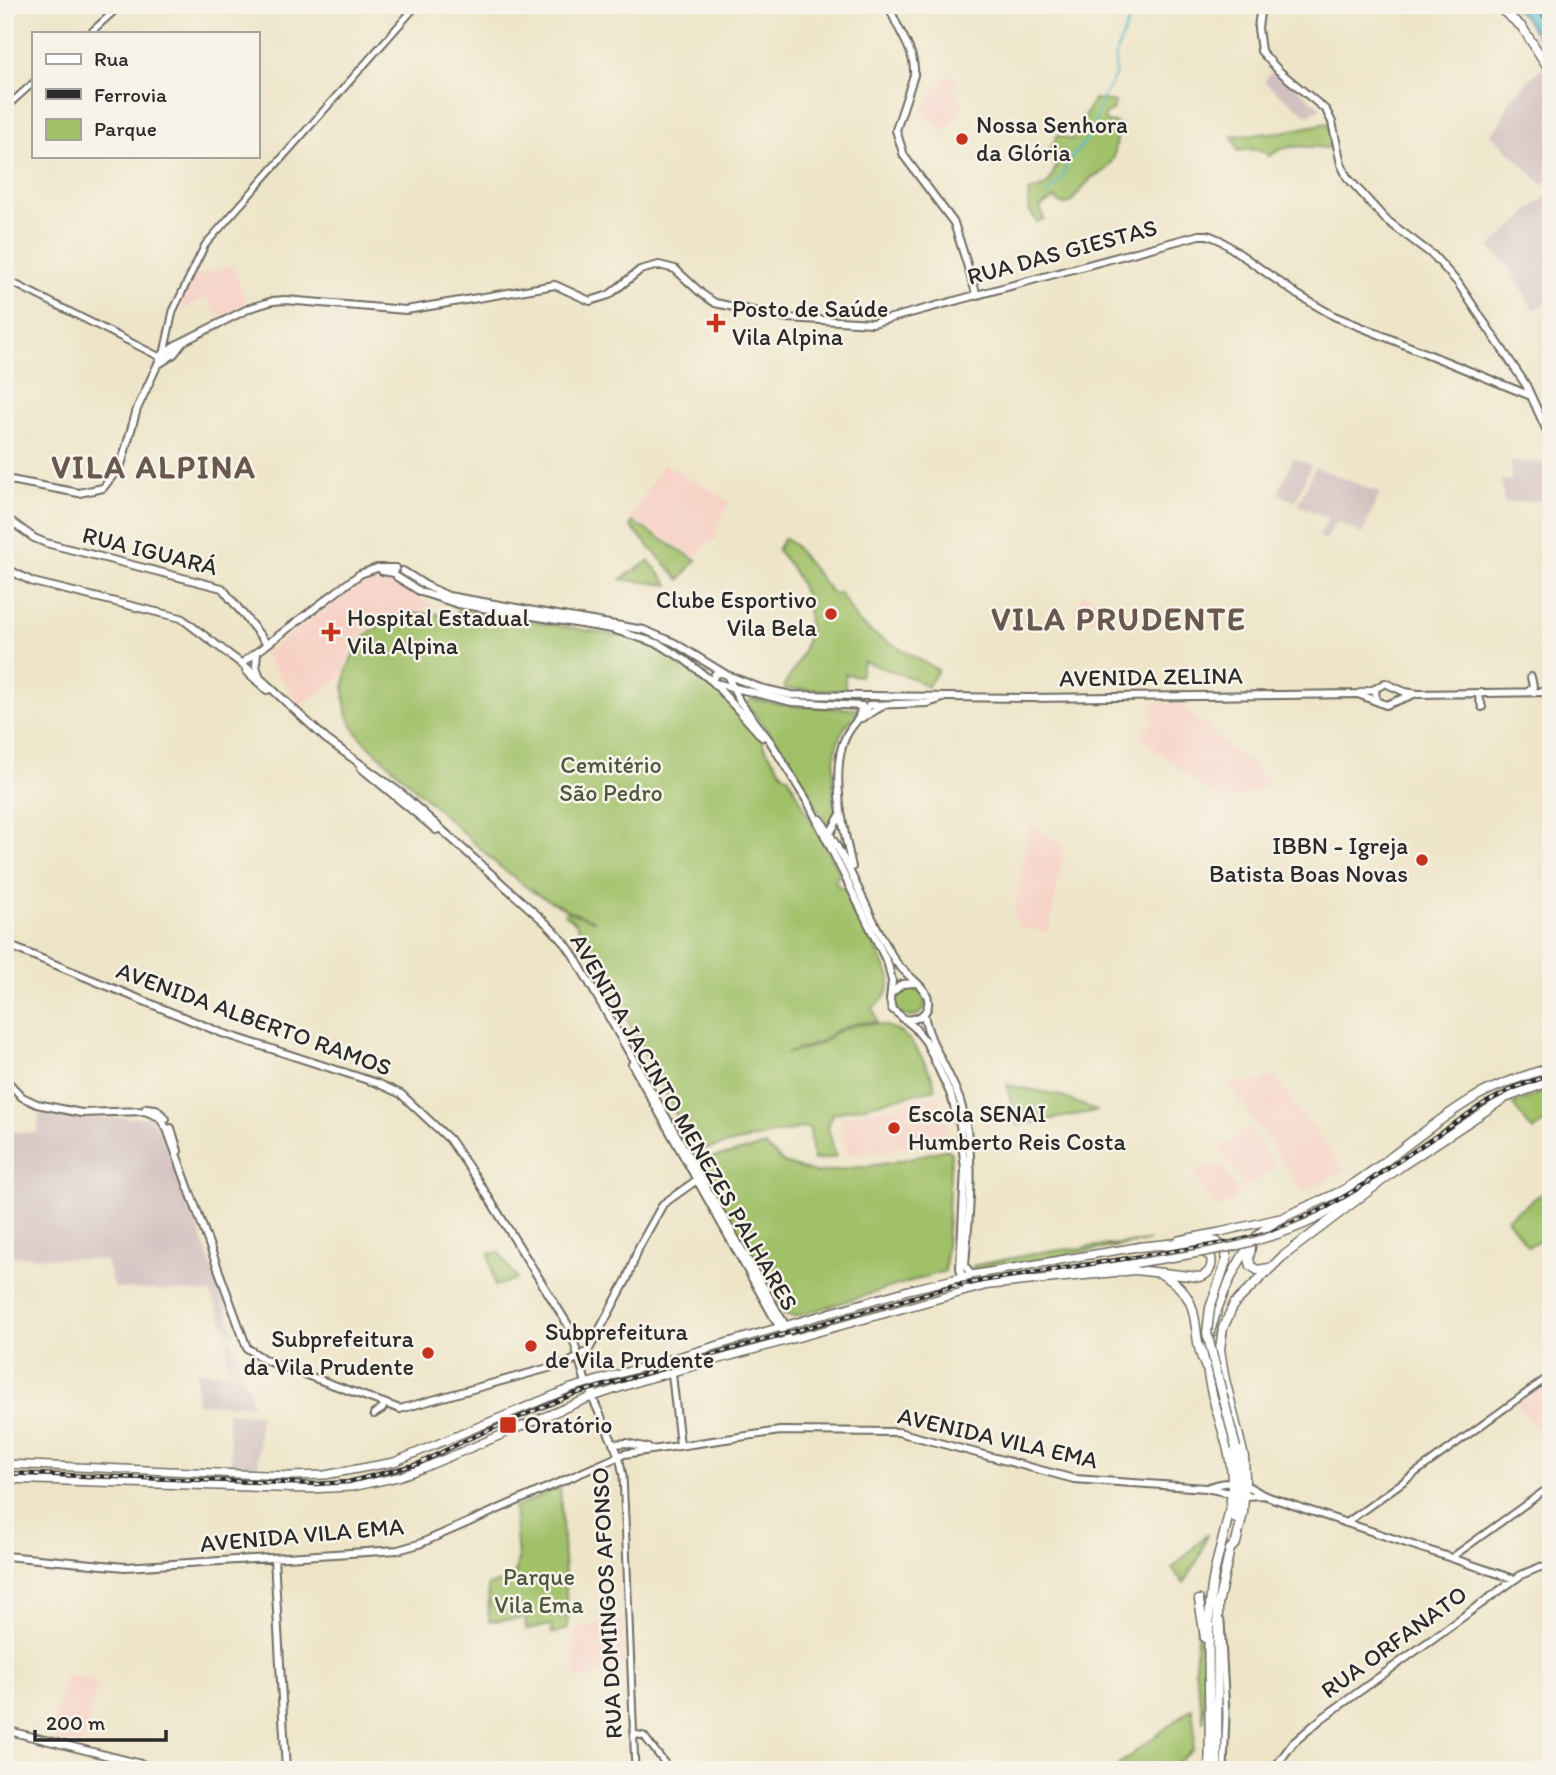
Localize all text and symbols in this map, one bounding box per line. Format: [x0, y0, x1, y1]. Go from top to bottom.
legend [32, 32, 259, 158]
text: Rua [94, 46, 129, 71]
text: Ferrovia [94, 82, 167, 107]
place label: Nossa Senhora da Glória [976, 110, 1128, 167]
text: Parque [94, 116, 157, 141]
marker: Nossa Senhora da Glória [954, 131, 970, 147]
street label: RUA DAS GIESTAS [964, 212, 1160, 291]
place label: Posto de Saúde Vila Alpina [732, 294, 888, 351]
marker: Posto de Saúde Vila Alpina [706, 313, 726, 333]
district label: VILA ALPINA [51, 448, 257, 486]
street label: RUA IGUARÁ [80, 520, 221, 581]
place label: Clube Esportivo Vila Bela [656, 585, 817, 642]
district label: VILA PRUDENTE [991, 600, 1247, 638]
place label: Hospital Estadual Vila Alpina [347, 603, 529, 660]
marker: Clube Esportivo Vila Bela [823, 606, 839, 622]
marker: Hospital Estadual Vila Alpina [321, 622, 341, 642]
street label: AVENIDA ZELINA [1059, 660, 1243, 693]
park label: Cemitério São Pedro [559, 750, 663, 807]
place label: IBBN - Igreja Batista Boas Novas [1209, 831, 1408, 888]
marker: IBBN - Igreja Batista Boas Novas [1414, 852, 1430, 868]
street label: AVENIDA JACINTO MENEZES PALHARES [564, 928, 805, 1315]
street label: AVENIDA ALBERTO RAMOS [113, 955, 396, 1082]
place label: Escola SENAI Humberto Reis Costa [908, 1099, 1127, 1156]
marker: Escola SENAI Humberto Reis Costa [886, 1120, 902, 1136]
place label: Subprefeitura de Vila Prudente [545, 1317, 714, 1374]
place label: Subprefeitura da Vila Prudente [243, 1324, 415, 1381]
marker: Subprefeitura de Vila Prudente [523, 1338, 539, 1354]
marker: Subprefeitura da Vila Prudente [420, 1345, 436, 1361]
street label: AVENIDA VILA EMA [895, 1400, 1101, 1475]
place label: Oratório [524, 1410, 613, 1439]
marker: Oratório [498, 1415, 518, 1435]
street label: RUA DOMINGOS AFONSO [585, 1466, 628, 1740]
street label: AVENIDA VILA EMA [199, 1511, 405, 1558]
park label: Parque Vila Ema [494, 1562, 584, 1619]
street label: RUA ORFANATO [1315, 1579, 1472, 1704]
scale bar [35, 1698, 166, 1742]
text: 200 m [46, 1710, 106, 1735]

